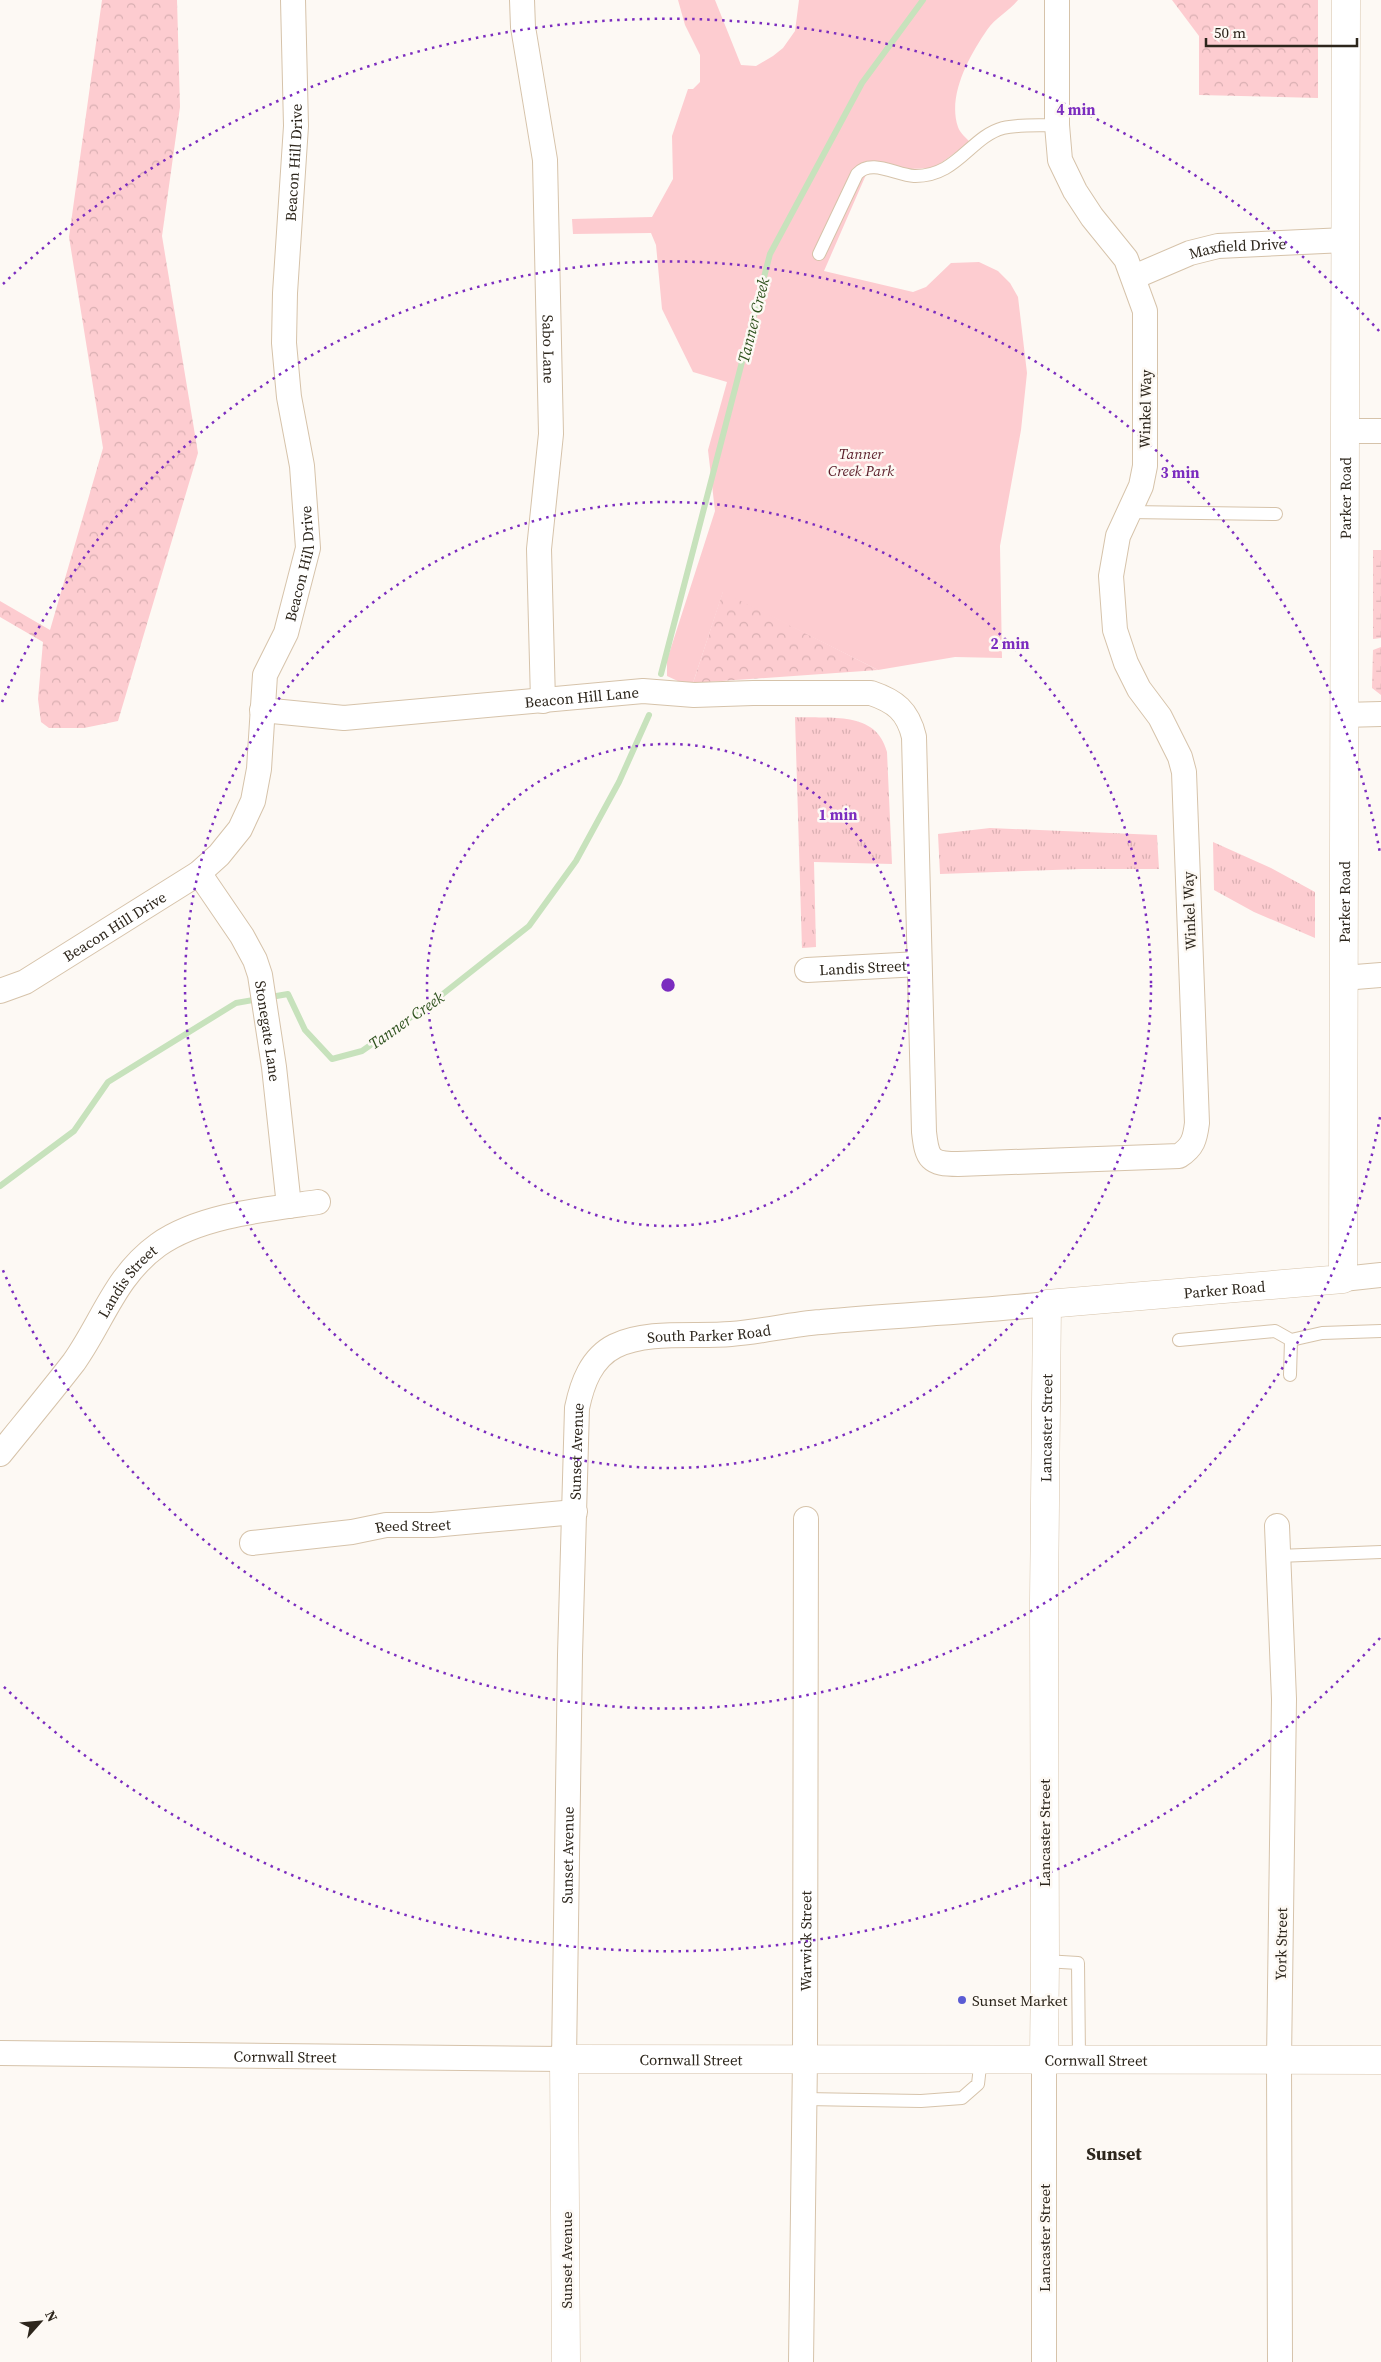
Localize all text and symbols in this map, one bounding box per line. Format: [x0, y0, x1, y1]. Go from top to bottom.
scale bar [1206, 15, 1357, 47]
text: 50 m [1214, 22, 1246, 43]
text: 4 min [1057, 99, 1095, 120]
street label: Beacon Hill Drive [279, 103, 307, 222]
street label: Maxfield Drive [1187, 232, 1287, 263]
water label: Tanner Creek [732, 275, 774, 365]
street label: Sabo Lane [538, 314, 560, 384]
street label: Winkel Way [1134, 369, 1156, 449]
park label: Tanner Creek Park [828, 443, 895, 481]
street label: Parker Road [1334, 457, 1355, 539]
text: 3 min [1161, 462, 1199, 483]
street label: Beacon Hill Drive [279, 505, 319, 624]
text: 2 min [991, 633, 1029, 654]
street label: Beacon Hill Lane [524, 681, 640, 712]
text: 1 min [819, 804, 857, 825]
street label: Parker Road [1333, 861, 1354, 943]
street label: Winkel Way [1177, 871, 1201, 951]
street label: Beacon Hill Drive [59, 886, 170, 966]
street label: Landis Street [819, 954, 907, 980]
centre of rings [659, 976, 677, 994]
street label: Stonegate Lane [250, 979, 286, 1083]
water label: Tanner Creek [364, 986, 448, 1054]
street label: Landis Street [92, 1239, 161, 1321]
street label: Parker Road [1183, 1275, 1267, 1303]
street label: South Parker Road [646, 1318, 773, 1347]
street label: Lancaster Street [1035, 1374, 1057, 1482]
street label: Sunset Avenue [564, 1400, 588, 1500]
street label: Reed Street [373, 1513, 452, 1538]
street label: Lancaster Street [1034, 1779, 1055, 1887]
street label: Sunset Avenue [556, 1806, 578, 1904]
street label: Warwick Street [795, 1890, 816, 1992]
street label: York Street [1270, 1907, 1292, 1981]
place label: Sunset Market [972, 1990, 1067, 2011]
marker: Sunset Market [956, 1994, 968, 2006]
street label: Cornwall Street [233, 2045, 337, 2067]
street label: Cornwall Street [640, 2049, 743, 2070]
street label: Cornwall Street [1045, 2049, 1148, 2070]
district label: Sunset [1086, 2141, 1142, 2166]
street label: Lancaster Street [1034, 2184, 1055, 2292]
street label: Sunset Avenue [556, 2211, 577, 2309]
north arrow [15, 2297, 65, 2347]
text: N [40, 2307, 63, 2325]

